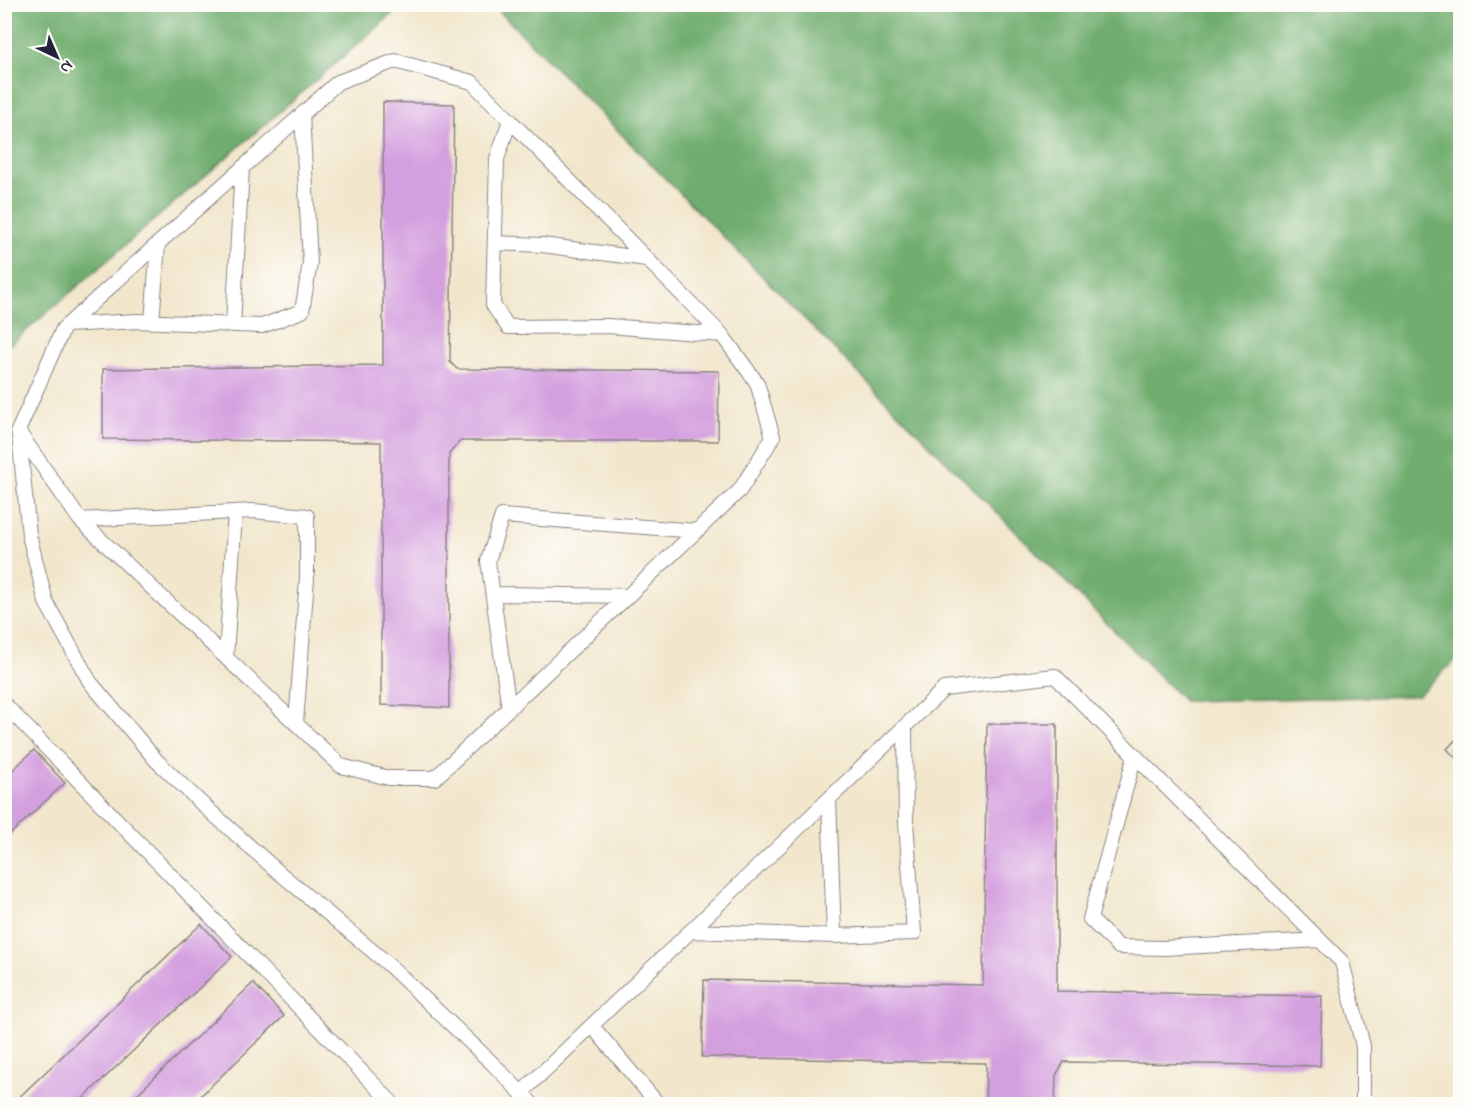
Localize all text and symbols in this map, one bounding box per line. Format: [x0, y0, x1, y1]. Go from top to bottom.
north arrow [27, 27, 87, 87]
text: N [54, 54, 78, 79]

